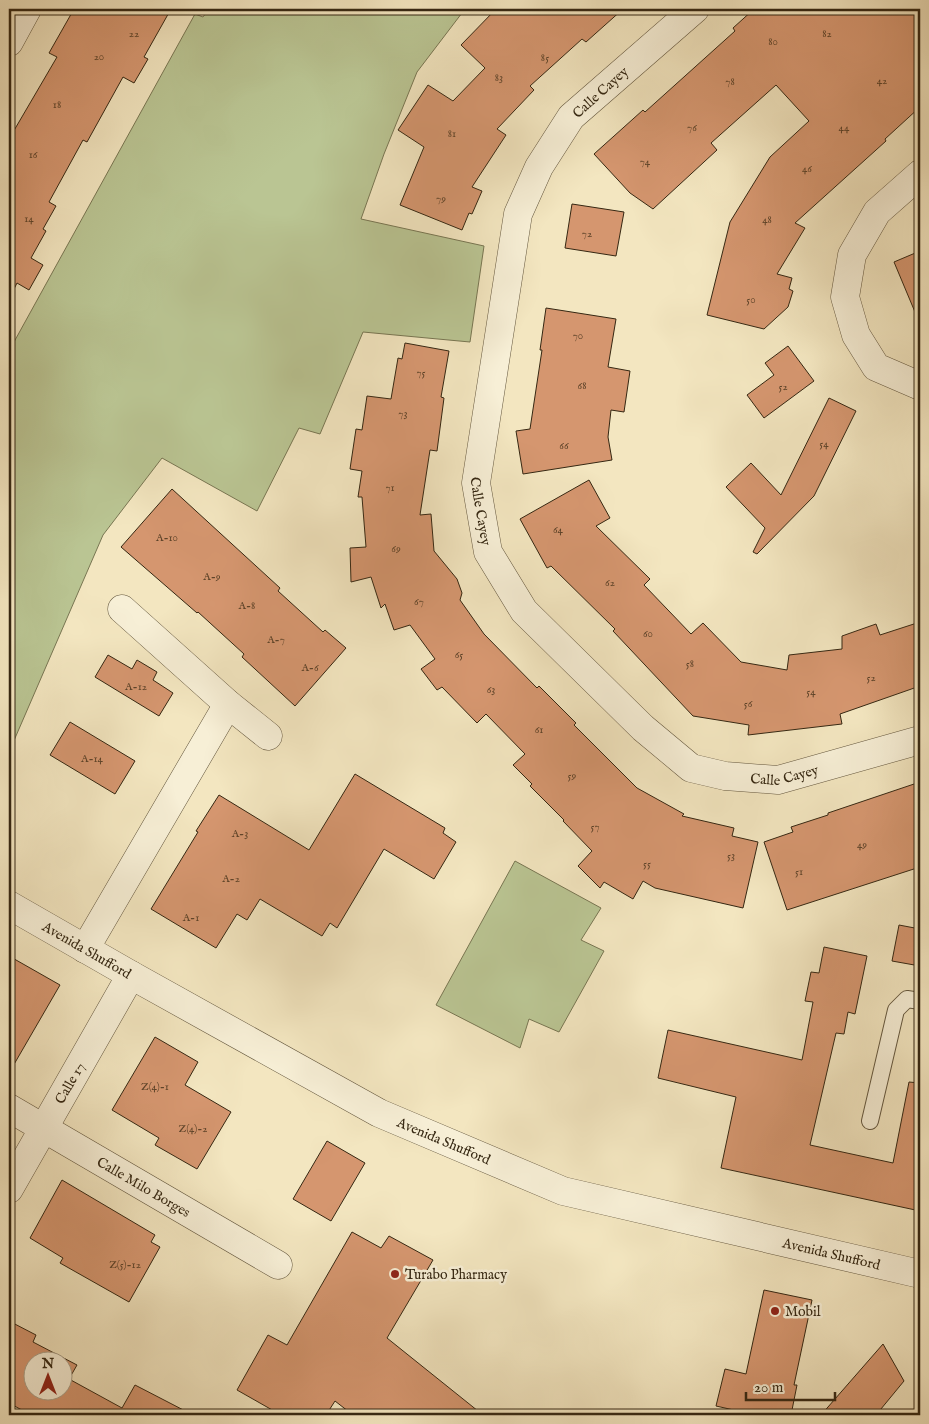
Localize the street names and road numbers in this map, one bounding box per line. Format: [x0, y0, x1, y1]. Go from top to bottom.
street label: Calle Cayey [569, 63, 632, 123]
street label: Calle Cayey [466, 475, 495, 547]
street label: Calle Cayey [750, 761, 821, 790]
street label: Avenida Shufford [38, 918, 135, 984]
street label: Calle 17 [51, 1060, 89, 1108]
street label: Avenida Shufford [393, 1113, 493, 1169]
street label: Calle Milo Borges [93, 1153, 193, 1222]
street label: Avenida Shufford [780, 1234, 882, 1275]

